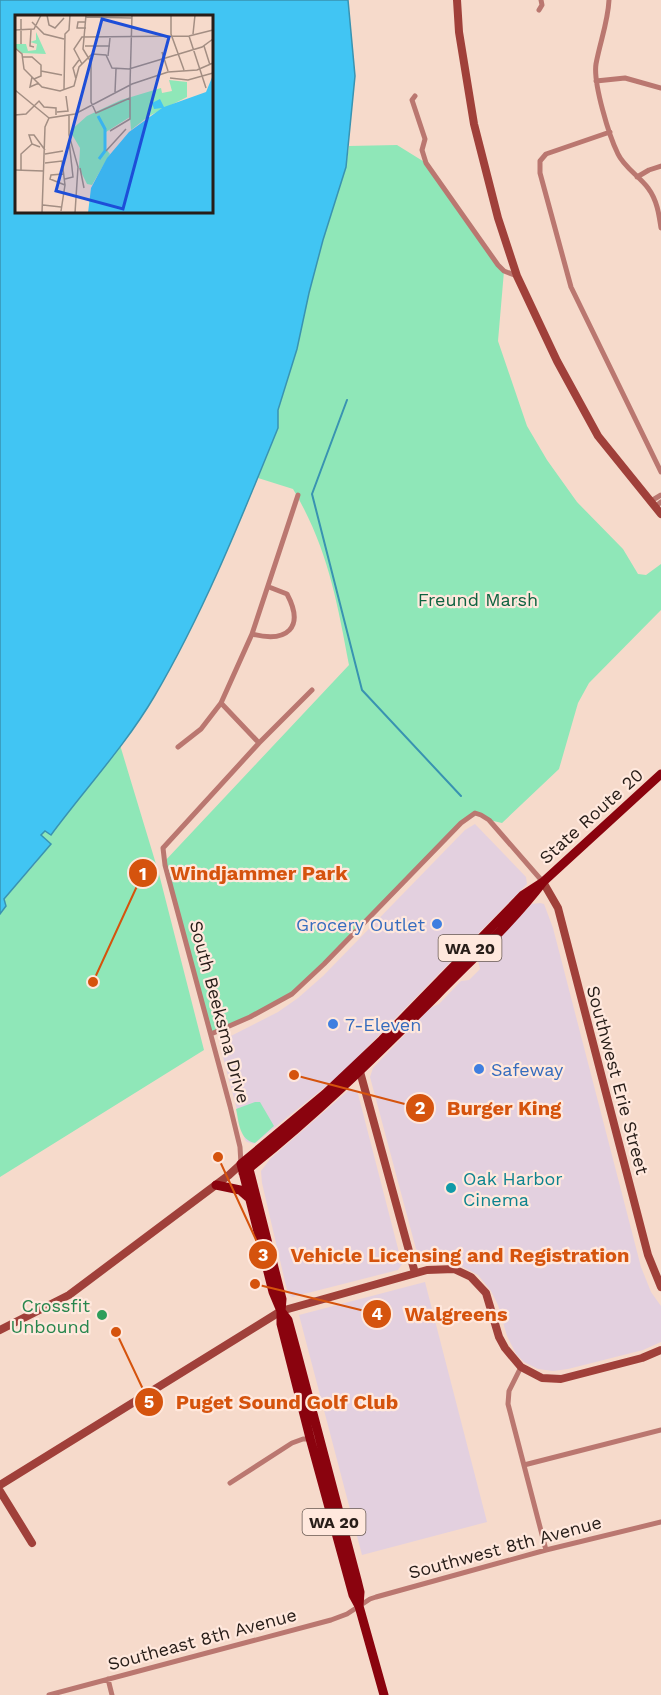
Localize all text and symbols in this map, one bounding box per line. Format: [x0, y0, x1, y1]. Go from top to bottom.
inset map [15, 15, 213, 213]
park label: Freund Marsh [418, 589, 538, 610]
street label: State Route 20 [535, 764, 647, 868]
callout: Windjammer Park [128, 854, 360, 892]
text: Windjammer Park [170, 861, 348, 885]
text: 1 [139, 863, 147, 884]
place label: Grocery Outlet [296, 914, 425, 935]
marker: Grocery Outlet [430, 917, 444, 931]
street label: South Beeksma Drive [186, 918, 254, 1106]
road number: WA 20 [438, 935, 502, 961]
street label: Southwest Erie Street [583, 983, 653, 1177]
place label: 7-Eleven [345, 1014, 421, 1035]
marker: 7-Eleven [326, 1017, 340, 1031]
place label: Safeway [491, 1059, 564, 1080]
marker: Safeway [472, 1062, 486, 1076]
callout: Burger King [405, 1089, 573, 1127]
text: Burger King [447, 1096, 562, 1120]
text: 2 [415, 1097, 425, 1118]
place label: Oak Harbor Cinema [463, 1168, 563, 1210]
marker: Oak Harbor Cinema [444, 1181, 458, 1195]
callout: Vehicle Licensing and Registration [248, 1236, 641, 1274]
text: Vehicle Licensing and Registration [291, 1243, 629, 1267]
text: 3 [258, 1244, 268, 1265]
place label: Crossfit Unbound [11, 1295, 90, 1337]
callout: Walgreens [362, 1295, 519, 1333]
text: Walgreens [404, 1302, 508, 1326]
text: 4 [371, 1303, 383, 1324]
marker: Crossfit Unbound [95, 1308, 109, 1322]
callout: Puget Sound Golf Club [134, 1383, 411, 1421]
text: Puget Sound Golf Club [176, 1390, 398, 1414]
text: 5 [144, 1391, 154, 1412]
road number: WA 20 [302, 1509, 366, 1535]
street label: Southwest 8th Avenue [406, 1511, 604, 1583]
street label: Southeast 8th Avenue [105, 1604, 299, 1674]

